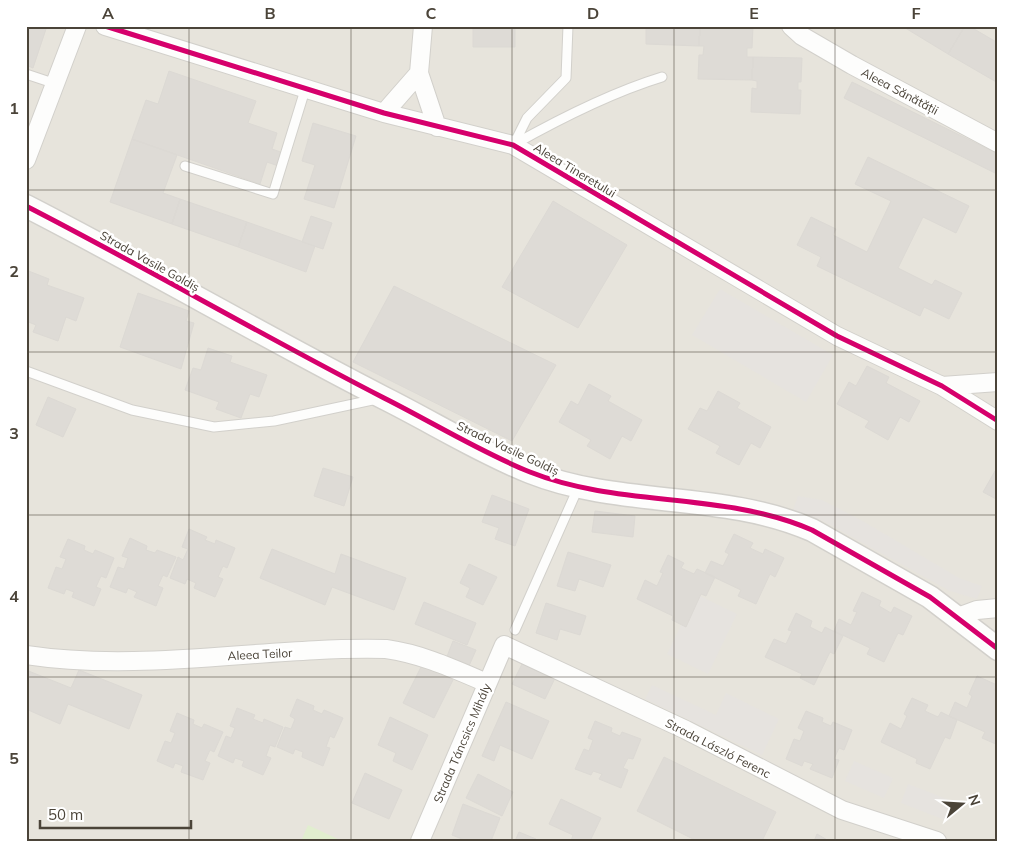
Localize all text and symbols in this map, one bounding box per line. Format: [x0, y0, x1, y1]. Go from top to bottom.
text: A [102, 3, 114, 23]
text: B [264, 3, 276, 23]
text: C [426, 3, 437, 23]
text: D [587, 3, 599, 23]
text: E [749, 3, 759, 23]
text: F [911, 3, 921, 23]
street label: Aleea Sănătății [858, 64, 941, 119]
text: 1 [9, 98, 19, 118]
street label: Aleea Tineretului [531, 140, 619, 201]
street label: Strada Vasile Goldiș [97, 227, 202, 295]
text: 2 [9, 261, 19, 281]
street label: Strada Vasile Goldiș [454, 418, 562, 479]
text: 3 [9, 423, 19, 443]
text: 4 [9, 586, 19, 606]
street label: Aleea Teilor [227, 645, 293, 663]
street label: Strada Táncsics Mihály [430, 680, 494, 805]
street label: Strada László Ferenc [663, 715, 773, 781]
text: 5 [9, 748, 19, 768]
north arrow [936, 780, 986, 830]
text: N [964, 792, 985, 808]
scale bar [40, 797, 191, 829]
text: 50 m [48, 805, 83, 824]

